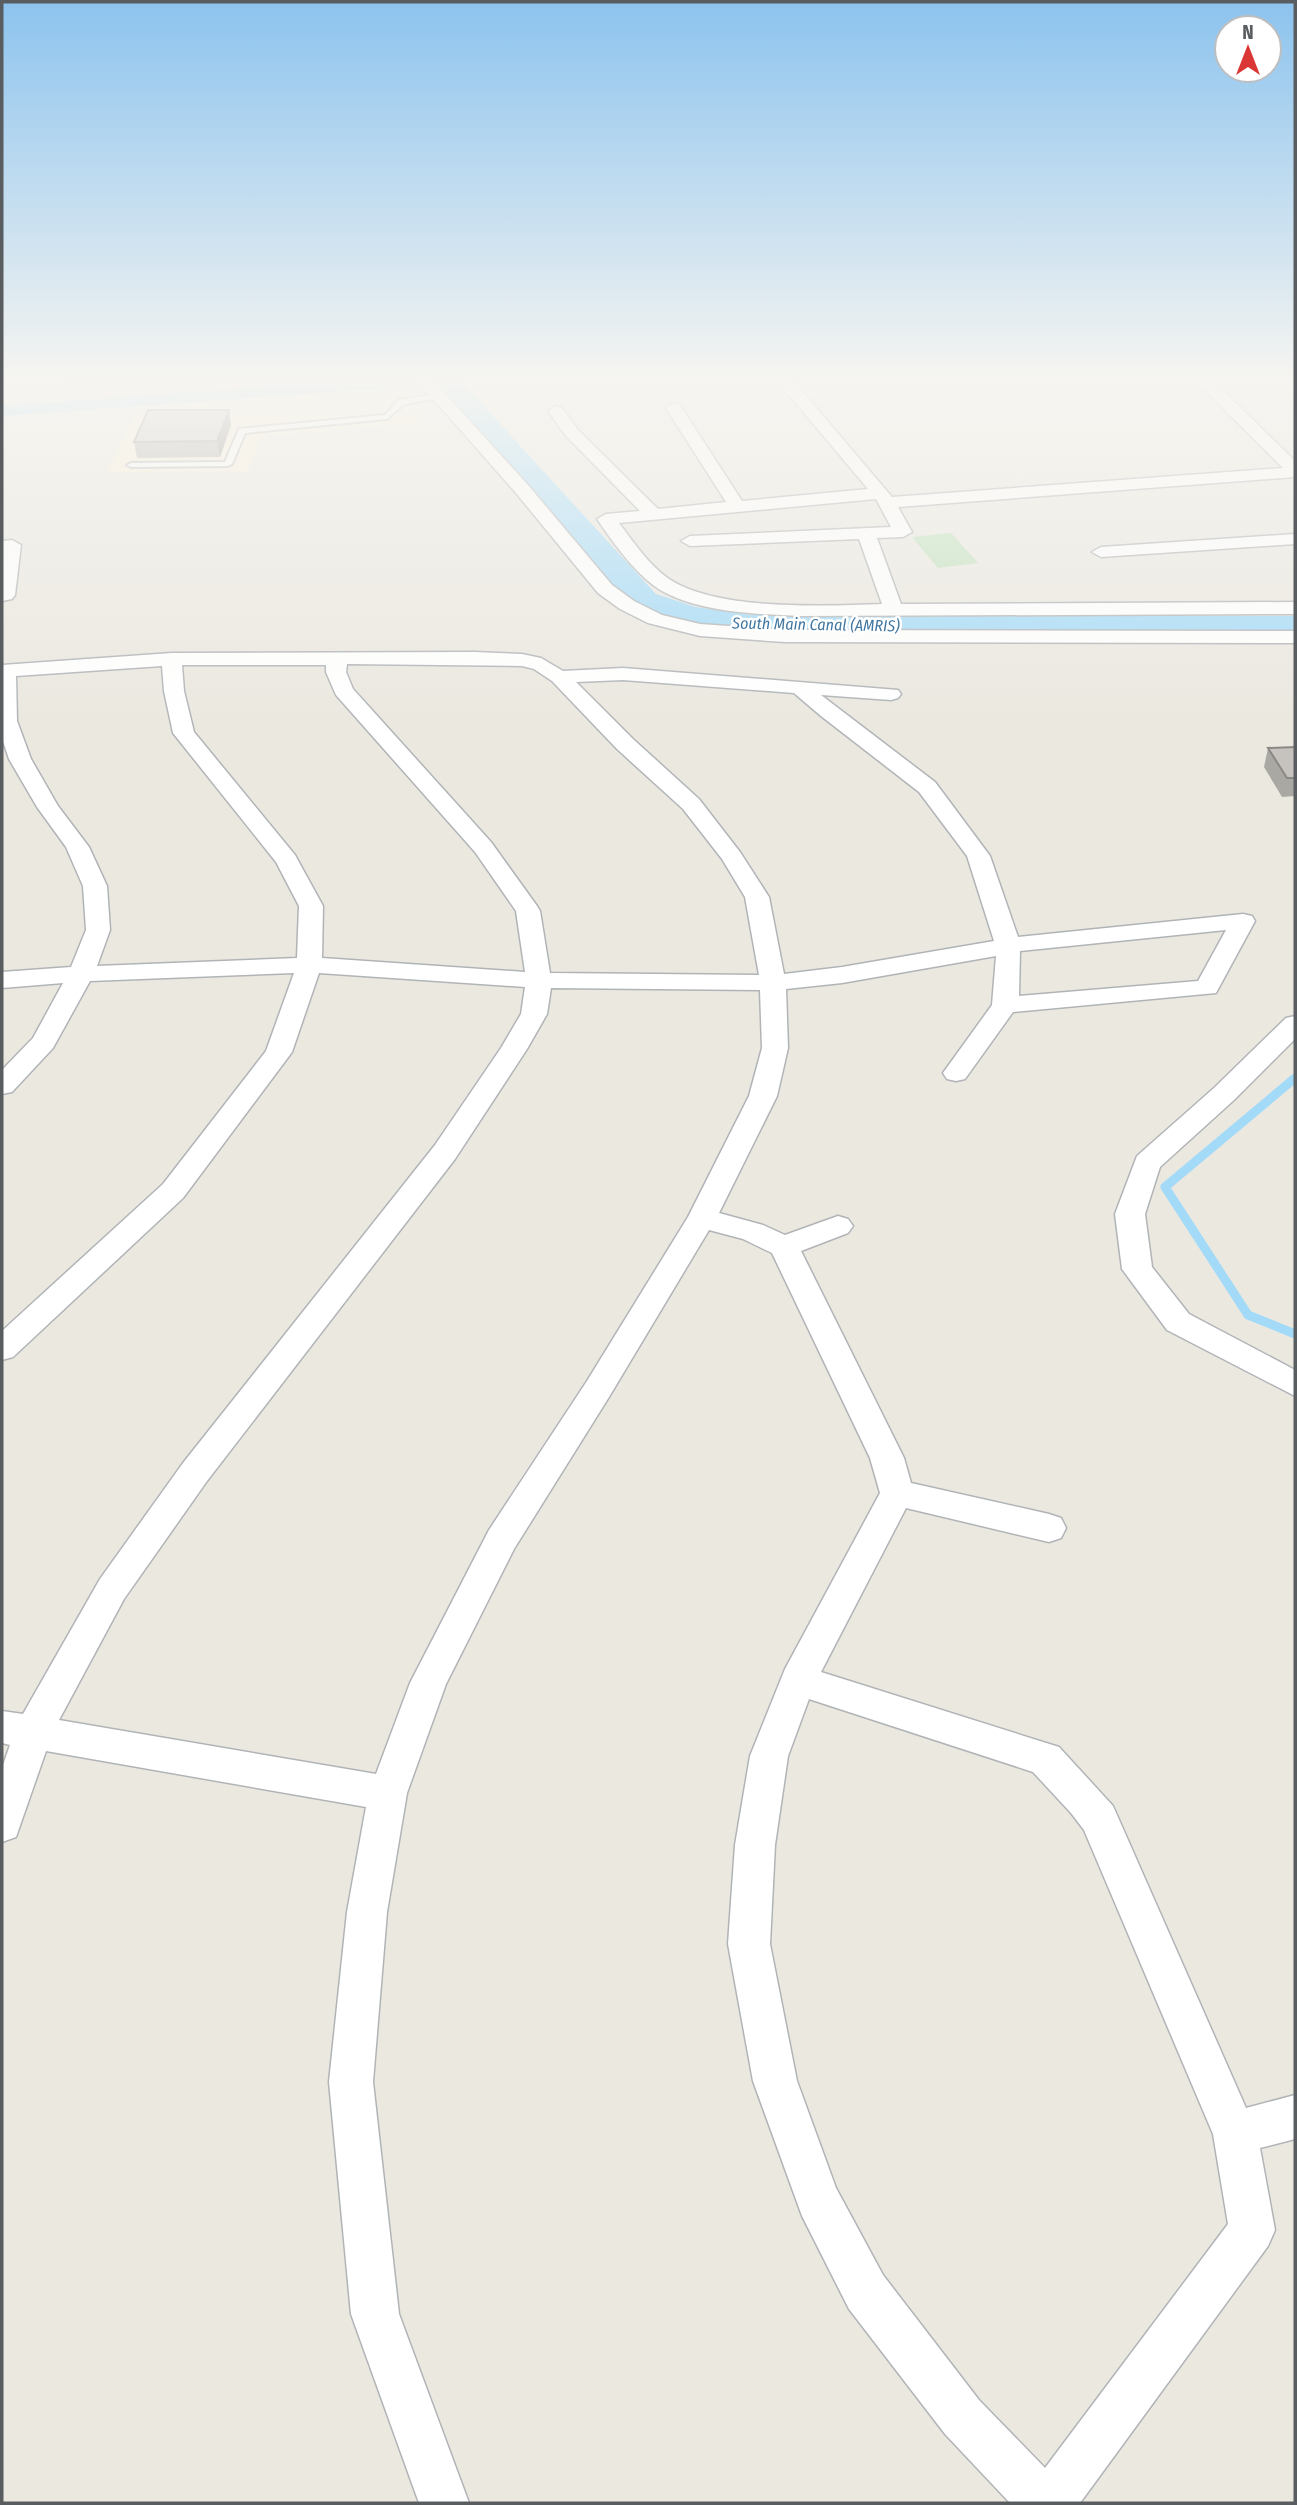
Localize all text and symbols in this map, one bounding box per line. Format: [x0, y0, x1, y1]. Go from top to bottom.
north arrow [1213, 14, 1283, 84]
text: N [1242, 21, 1254, 44]
water label: South Main Canal (AMRIS) [731, 614, 900, 635]

